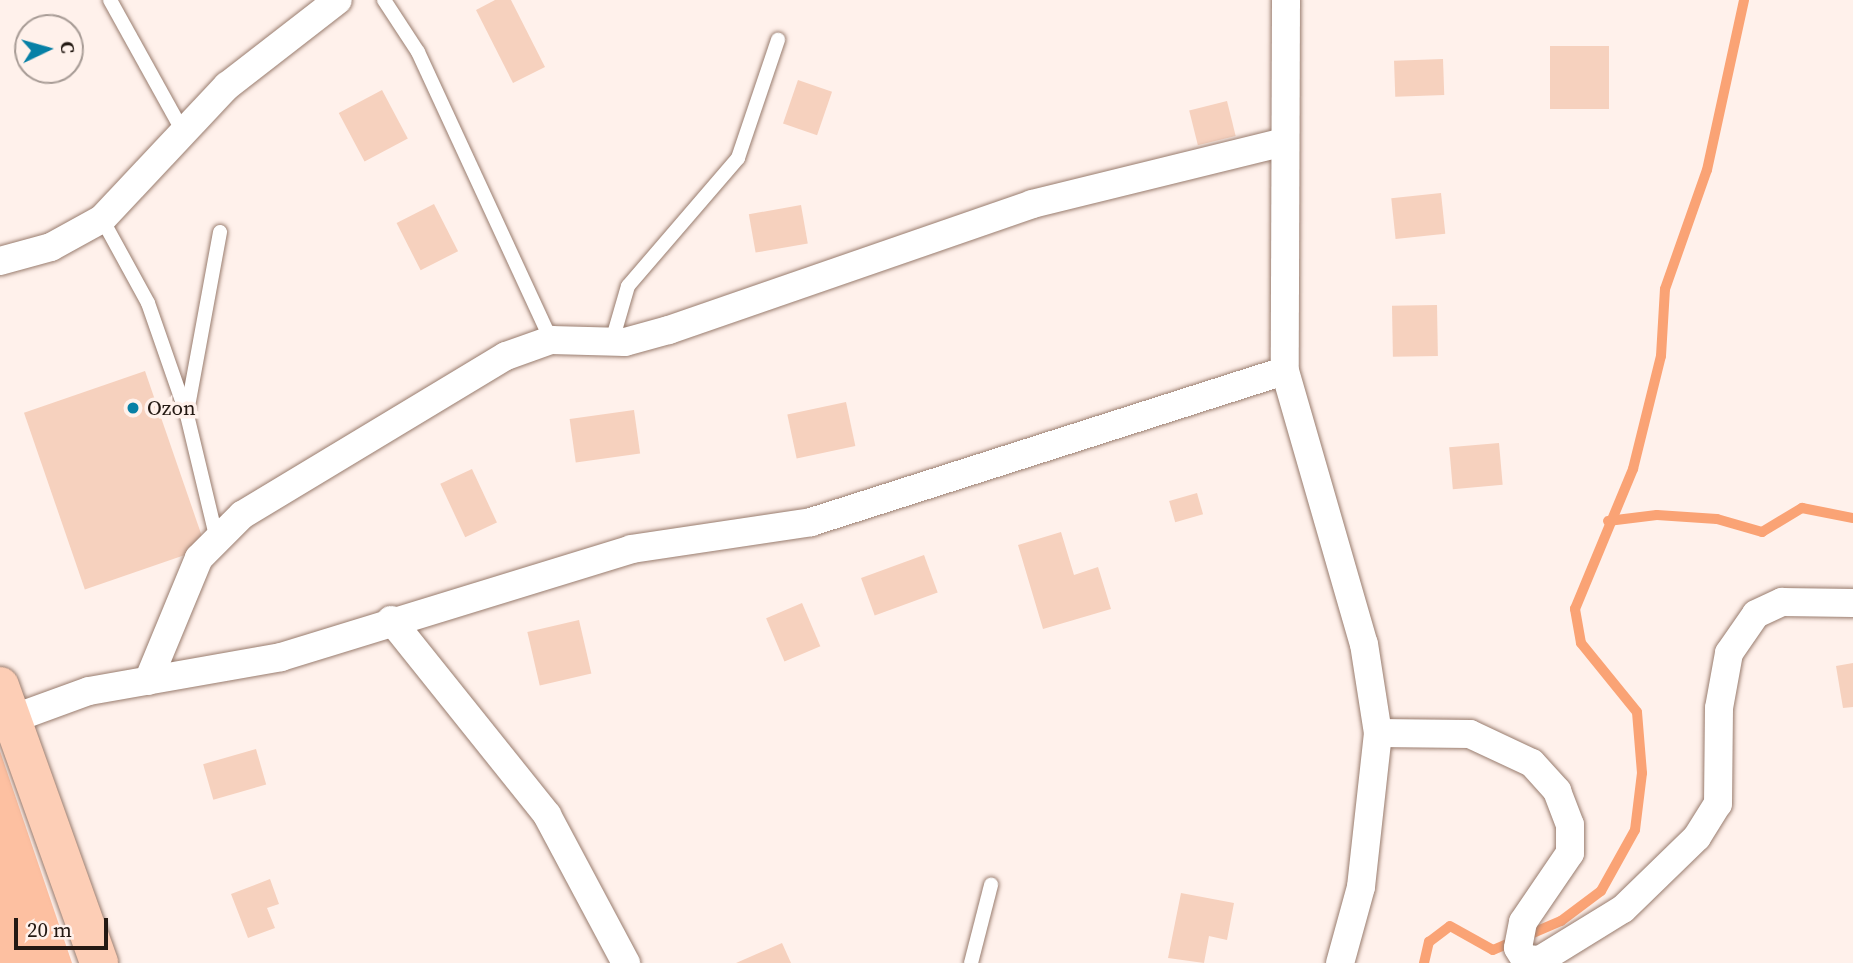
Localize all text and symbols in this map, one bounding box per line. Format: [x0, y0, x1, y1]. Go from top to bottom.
north arrow [14, 14, 84, 84]
text: С [54, 40, 81, 54]
place label: Ozon [147, 395, 196, 421]
marker: Ozon [125, 400, 141, 416]
scale bar [18, 904, 112, 948]
text: 20 m [27, 915, 72, 944]

